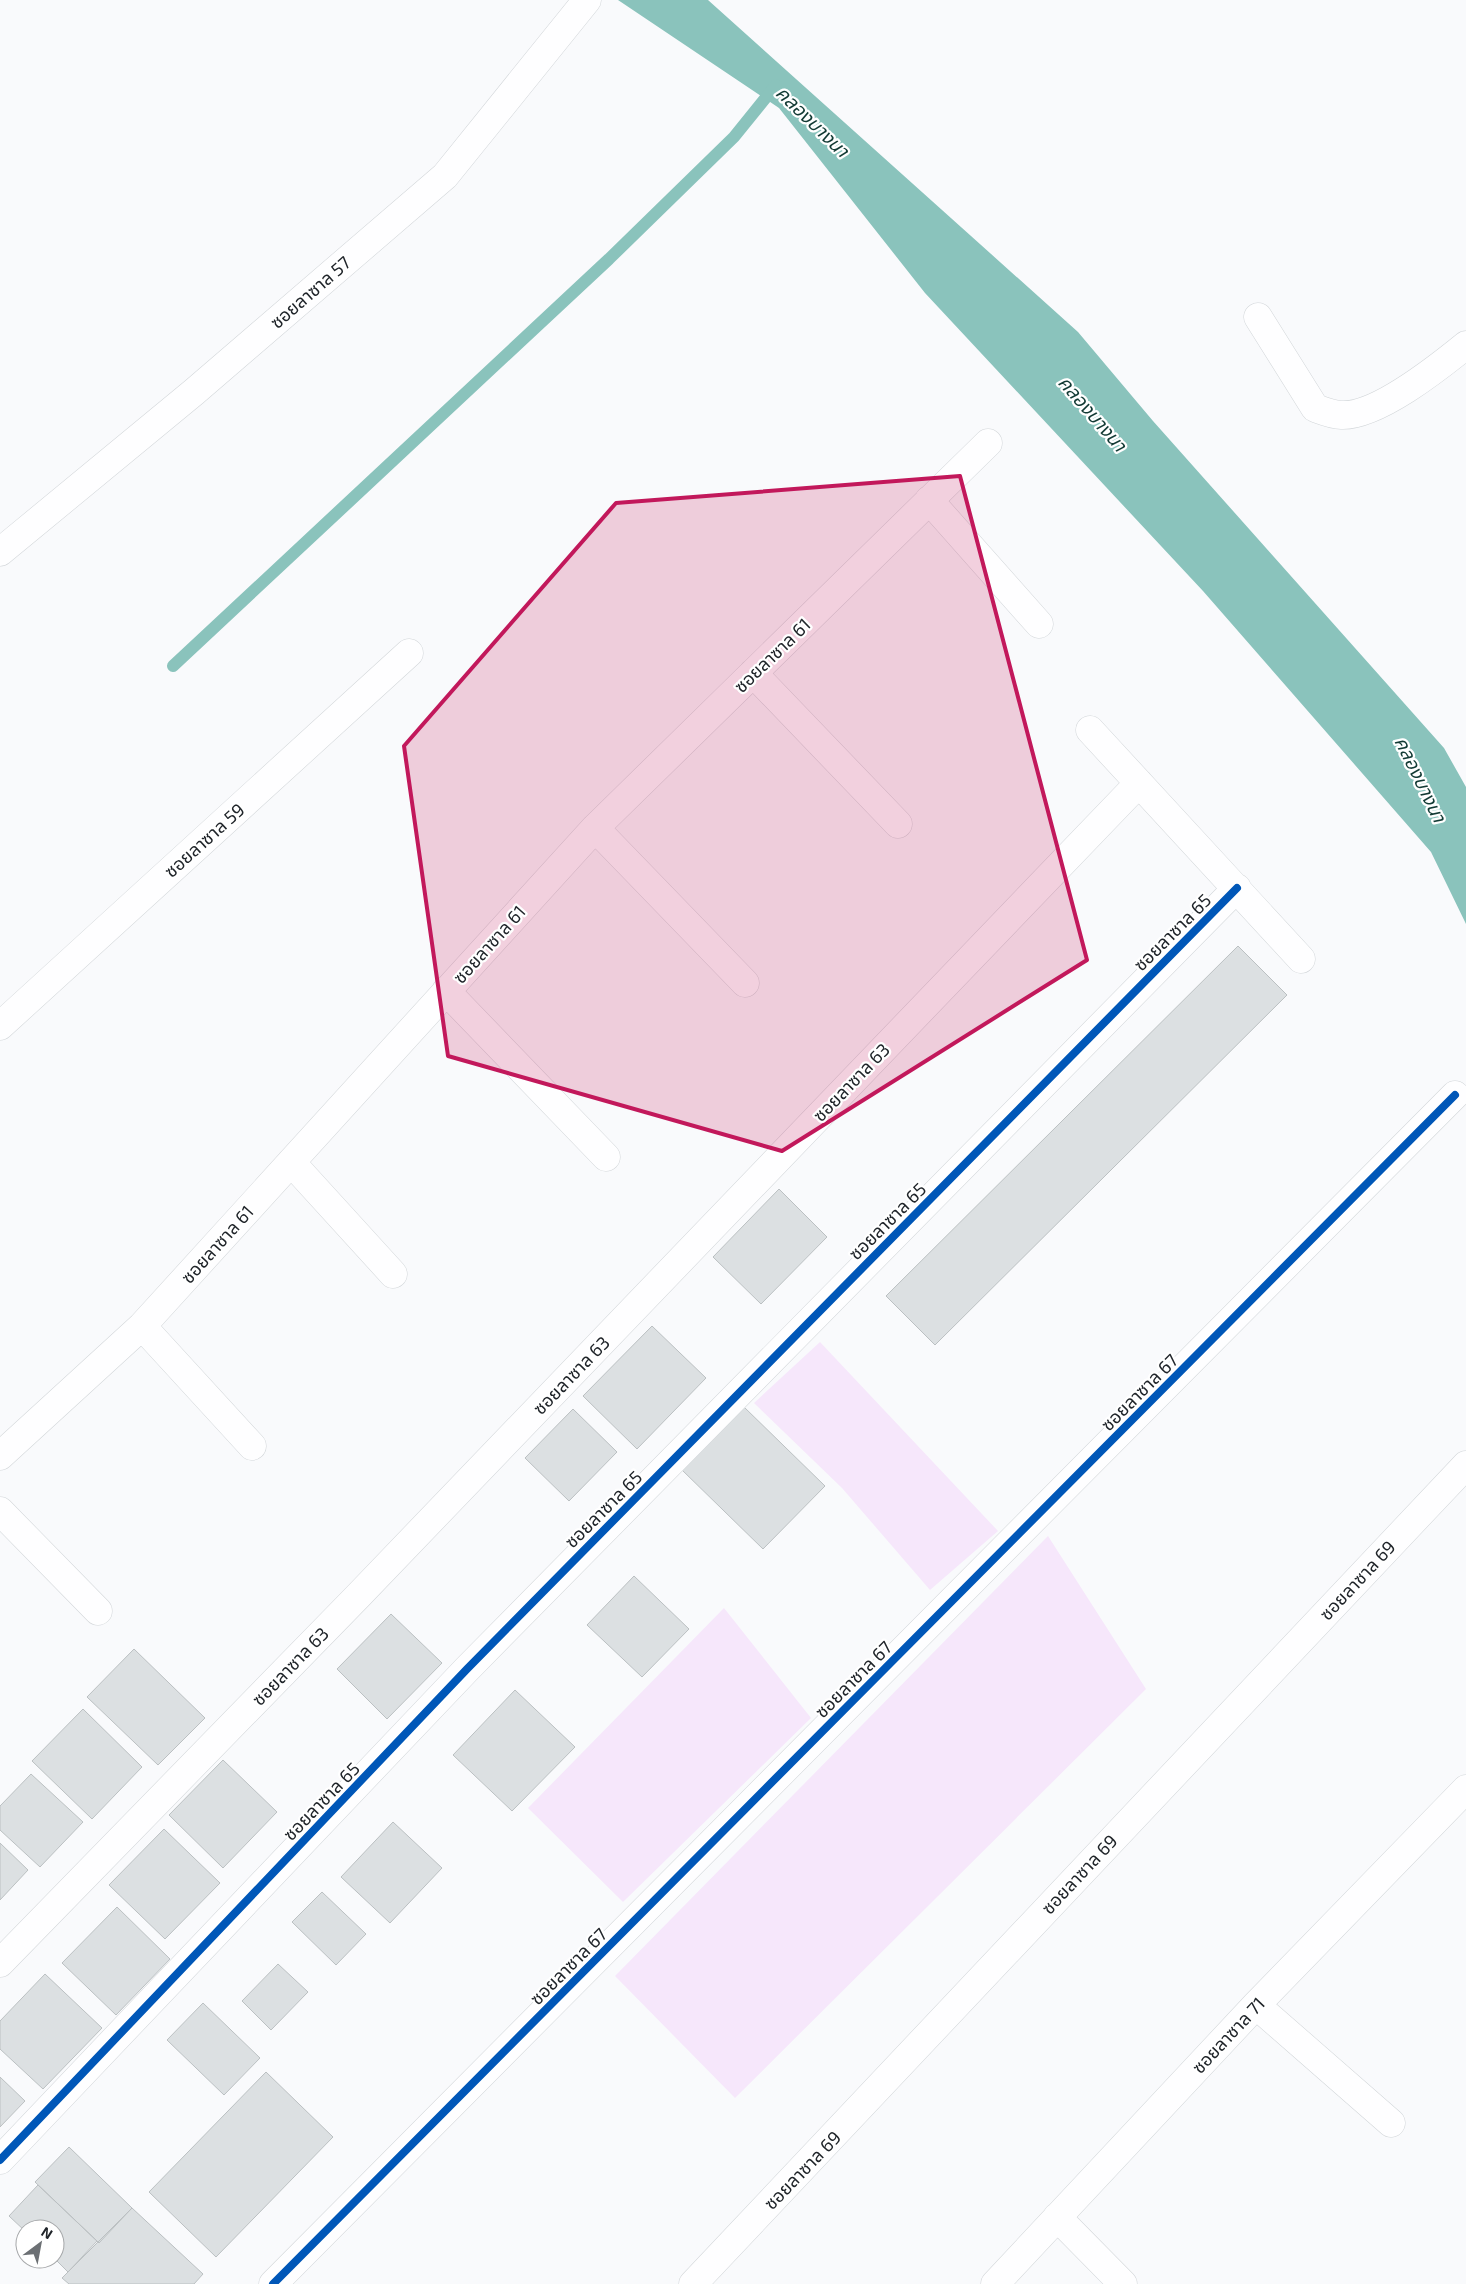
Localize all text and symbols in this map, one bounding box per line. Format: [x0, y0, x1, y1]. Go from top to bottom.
water label: คลองบางนา [772, 81, 855, 162]
street label: ซอยลาซาล 57 [265, 251, 355, 333]
water label: คลองบางนา [1054, 371, 1133, 456]
street label: ซอยลาซาล 61 [729, 613, 815, 697]
water label: คลองบางนา [1390, 732, 1452, 827]
street label: ซอยลาซาล 59 [159, 798, 249, 882]
street label: ซอยลาซาล 65 [1129, 889, 1215, 975]
street label: ซอยลาซาล 61 [448, 900, 530, 988]
street label: ซอยลาซาล 63 [808, 1038, 894, 1126]
street label: ซอยลาซาล 65 [844, 1178, 930, 1264]
street label: ซอยลาซาล 61 [176, 1200, 258, 1288]
street label: ซอยลาซาล 63 [528, 1331, 614, 1419]
street label: ซอยลาซาล 67 [1096, 1349, 1182, 1435]
street label: ซอยลาซาล 65 [560, 1466, 646, 1552]
street label: ซอยลาซาล 69 [1315, 1536, 1399, 1624]
street label: ซอยลาซาล 63 [247, 1622, 333, 1710]
street label: ซอยลาซาล 67 [810, 1636, 896, 1722]
street label: ซอยลาซาล 65 [278, 1757, 364, 1845]
street label: ซอยลาซาล 69 [1037, 1830, 1121, 1918]
street label: ซอยลาซาล 67 [525, 1923, 611, 2009]
street label: ซอยลาซาล 71 [1187, 1992, 1269, 2078]
street label: ซอยลาซาล 69 [759, 2126, 845, 2214]
north arrow [15, 2219, 65, 2269]
text: N [38, 2223, 56, 2242]

